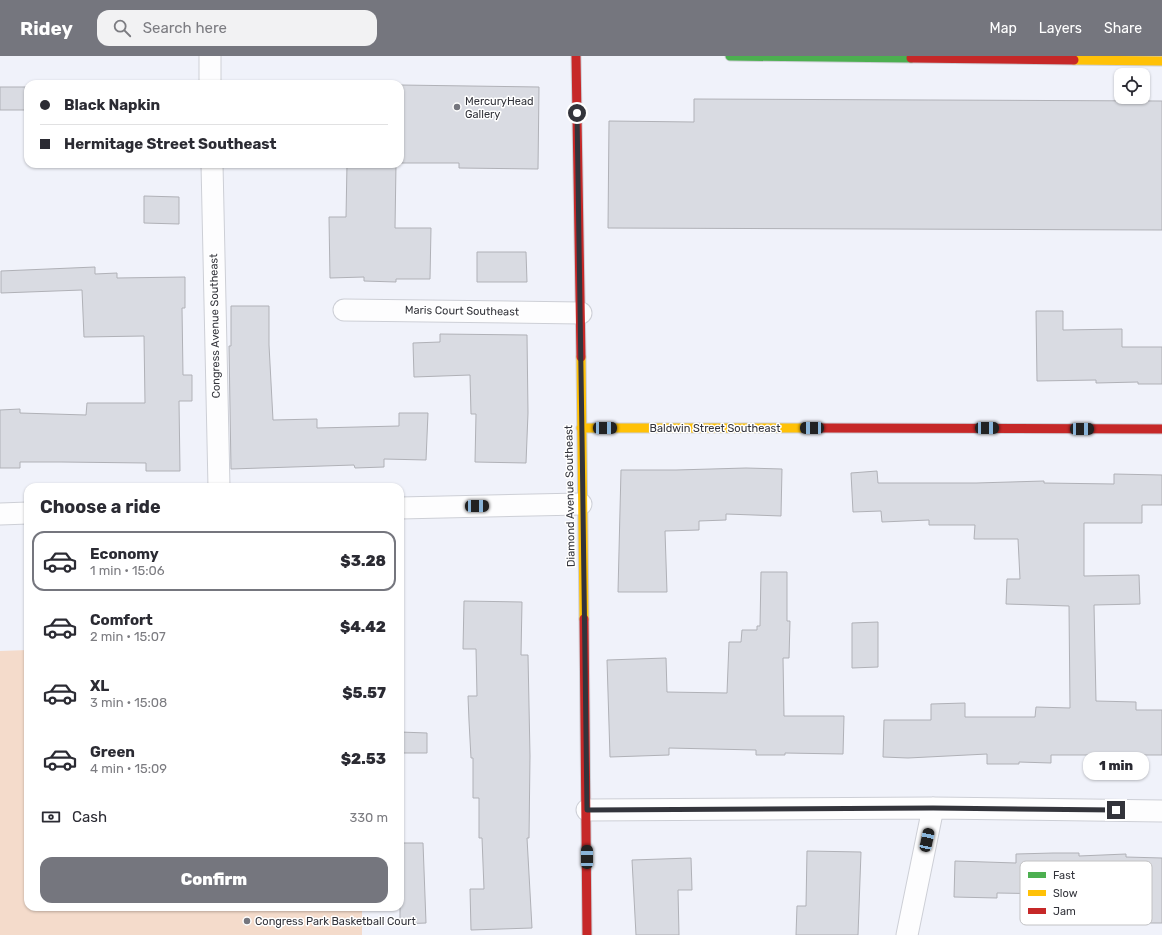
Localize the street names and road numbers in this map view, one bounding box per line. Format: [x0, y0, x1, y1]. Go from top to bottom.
street label: Congress Avenue Southeast [207, 253, 223, 399]
street label: Maris Court Southeast [405, 304, 520, 319]
street label: Baldwin Street Southeast [650, 422, 781, 435]
street label: Diamond Avenue Southeast [562, 424, 578, 567]

